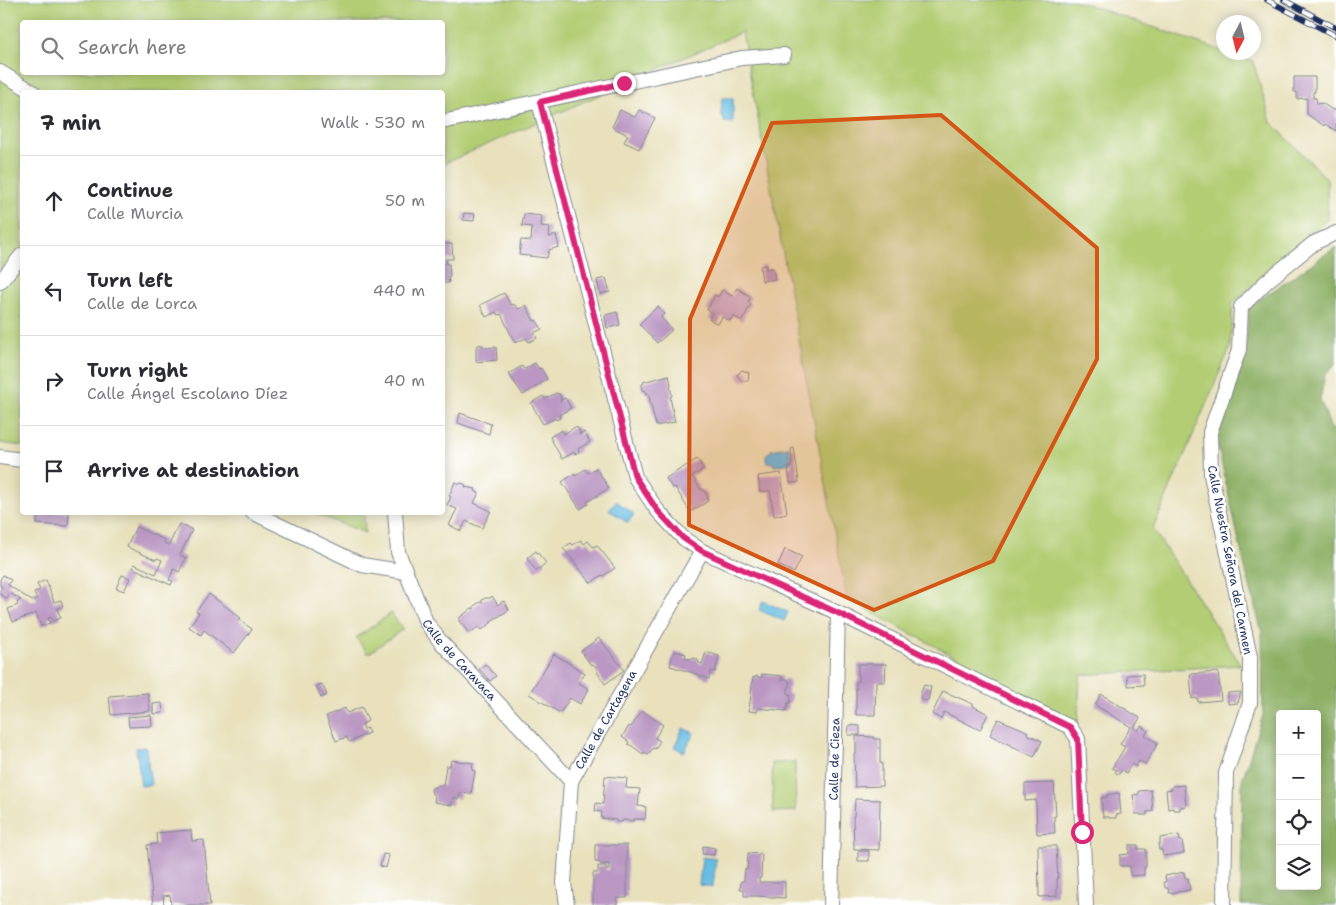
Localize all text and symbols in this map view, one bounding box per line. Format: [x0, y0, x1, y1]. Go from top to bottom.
north arrow [1216, 15, 1261, 60]
search box [20, 20, 445, 75]
icon: search [38, 34, 66, 62]
text: Search here [78, 35, 187, 60]
route end [613, 72, 636, 95]
text: 7 min [40, 109, 101, 137]
text: Walk · 530 m [321, 112, 425, 133]
text: Continue [87, 178, 173, 203]
icon: ahead [40, 187, 68, 215]
text: 50 m [385, 190, 425, 211]
text: Calle Murcia [87, 203, 183, 224]
text: Turn left [87, 268, 173, 293]
icon: left [40, 277, 68, 305]
text: 440 m [373, 280, 425, 301]
text: Calle de Lorca [87, 293, 197, 314]
text: Turn right [87, 358, 188, 383]
icon: right [40, 367, 68, 395]
text: 40 m [383, 370, 425, 391]
text: Calle Ángel Escolano Díez [87, 383, 288, 404]
icon: arrive [40, 457, 68, 485]
text: Arrive at destination [87, 458, 299, 483]
street label: Calle Nuestra Señora del Carmen [1204, 464, 1256, 656]
street label: Calle de Caravaca [419, 616, 500, 705]
street label: Calle de Cartagena [571, 667, 641, 772]
map controls [1276, 710, 1321, 890]
button: + [1276, 710, 1321, 755]
street label: Calle de Cieza [826, 717, 843, 800]
button: − [1276, 755, 1321, 800]
button: locate [1276, 800, 1321, 845]
route start [1071, 821, 1094, 844]
button: layers [1276, 845, 1321, 890]

